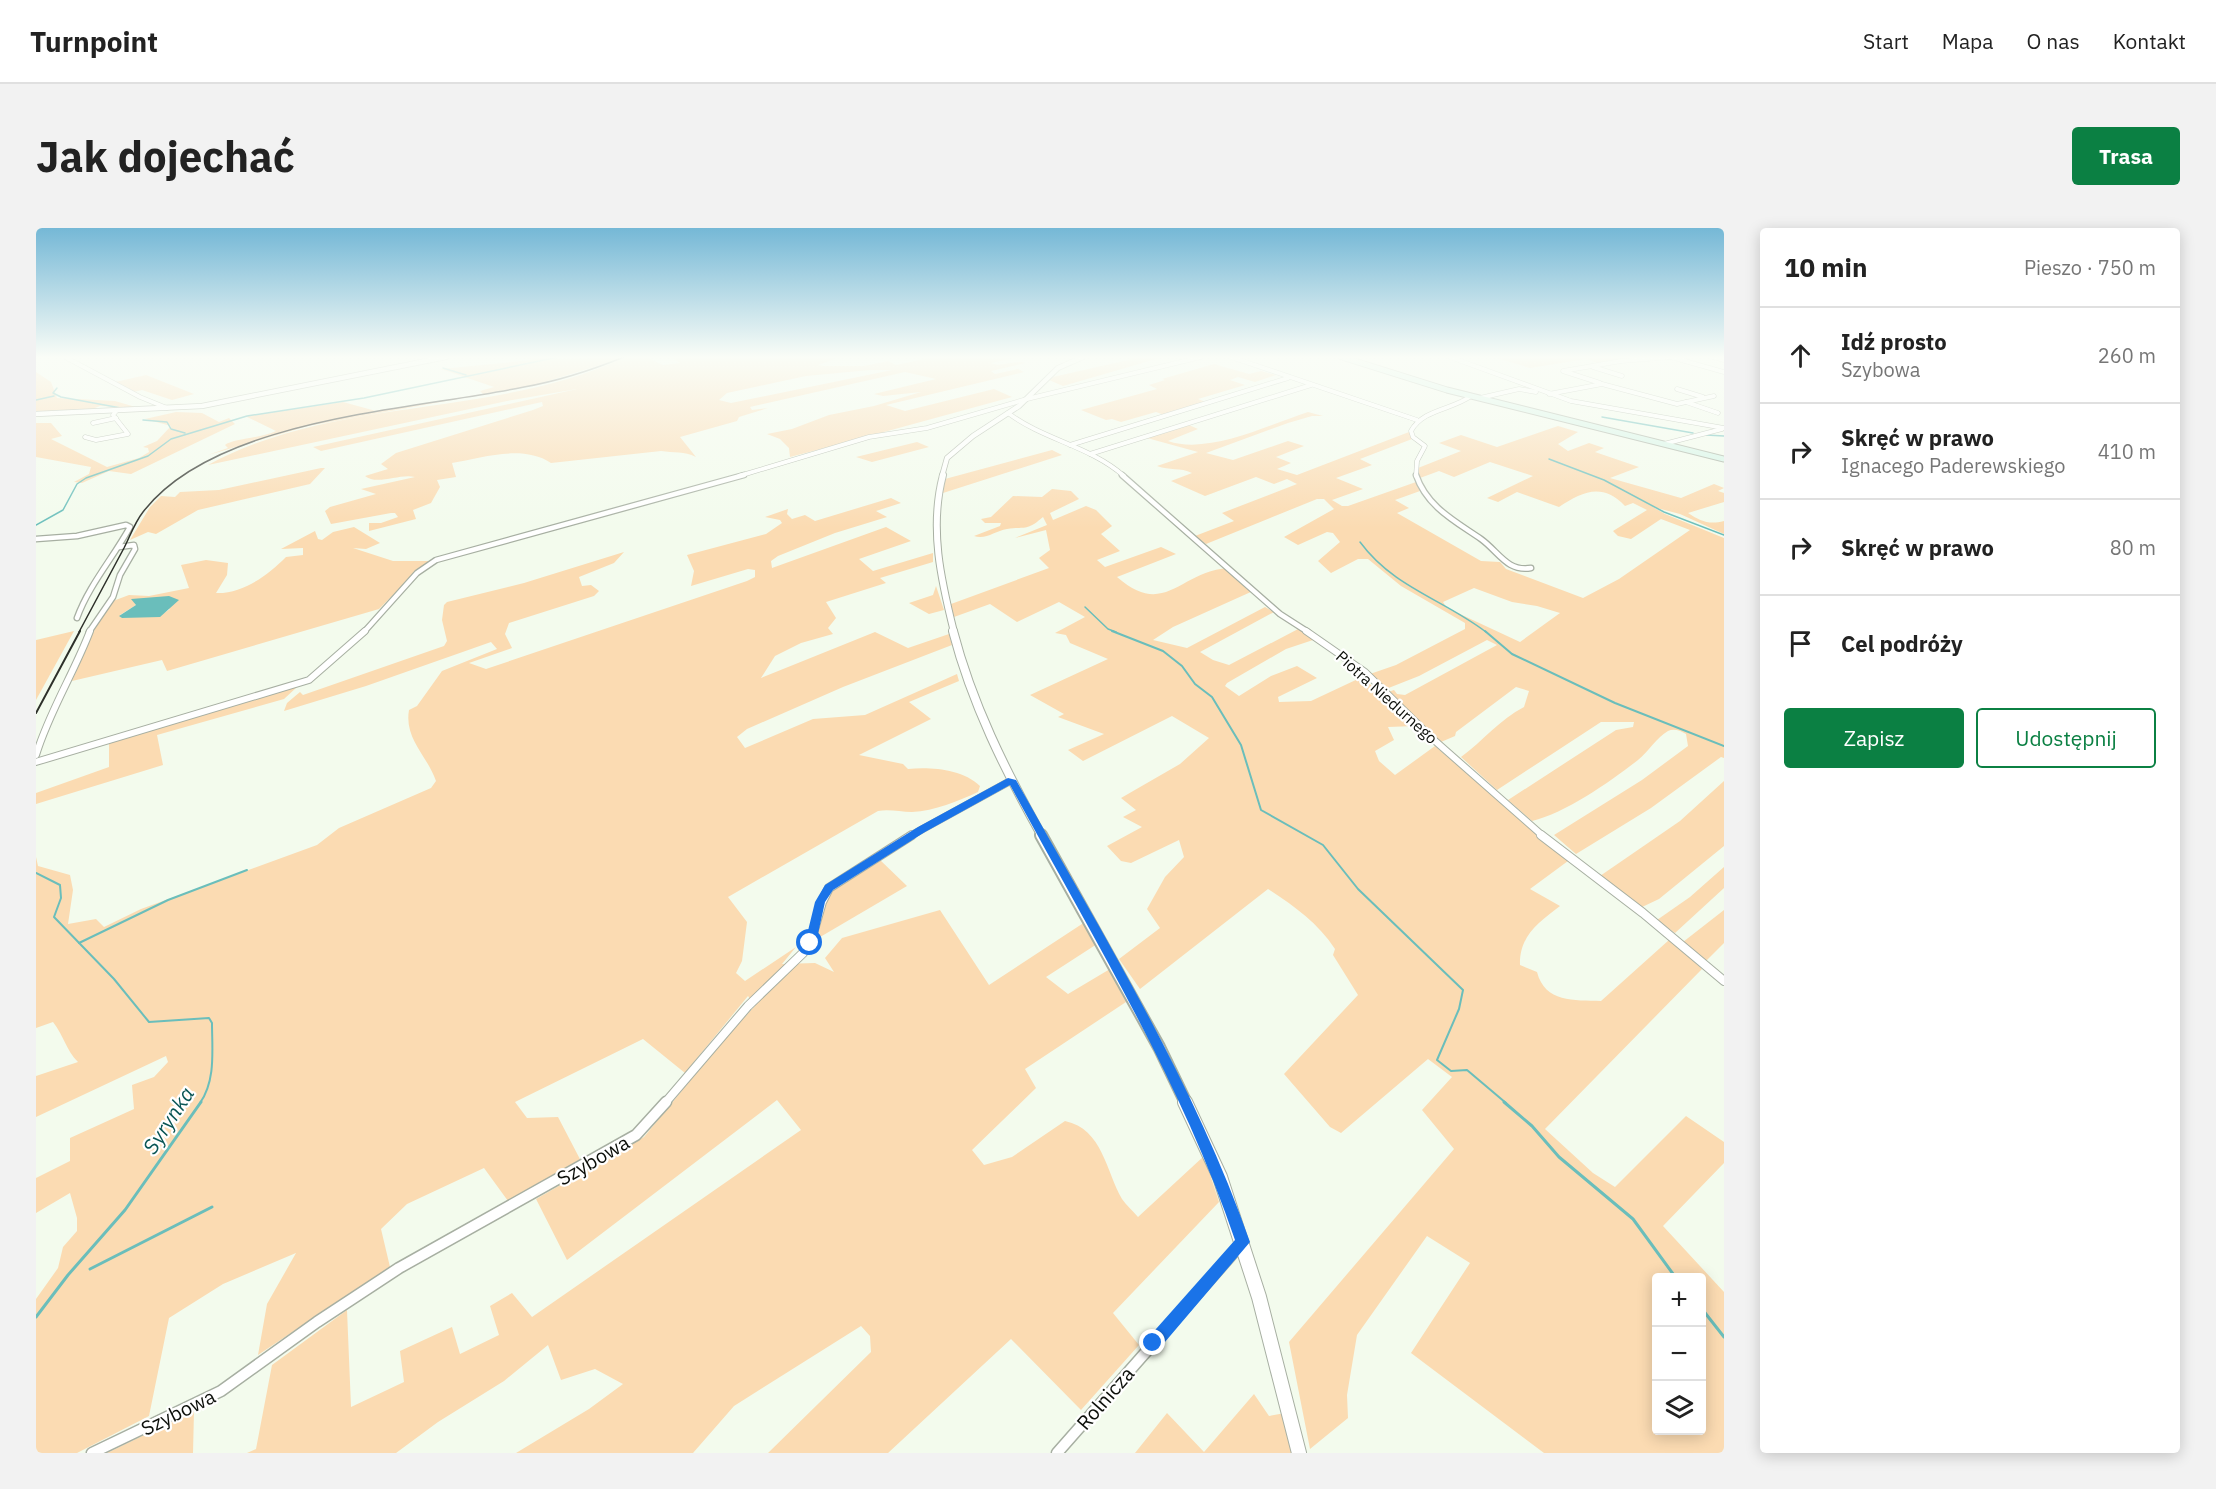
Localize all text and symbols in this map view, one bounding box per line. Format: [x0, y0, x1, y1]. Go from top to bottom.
text: Turnpoint [30, 23, 158, 60]
text: Start [1863, 27, 1909, 55]
text: Mapa [1942, 27, 1994, 55]
text: O nas [2027, 27, 2080, 55]
text: Kontakt [2113, 27, 2186, 55]
button: Trasa [2072, 127, 2180, 185]
text: Jak dojechać [36, 129, 295, 184]
text: 10 min [1784, 250, 1868, 284]
text: Pieszo · 750 m [2024, 254, 2156, 281]
text: Idź prosto [1841, 327, 1947, 356]
icon: ahead [1784, 339, 1817, 372]
text: 260 m [2098, 342, 2156, 369]
text: Szybowa [1841, 356, 1920, 383]
text: Skręć w prawo [1841, 423, 1994, 452]
icon: right [1784, 435, 1817, 468]
text: 410 m [2098, 438, 2156, 465]
text: Ignacego Paderewskiego [1841, 452, 2065, 479]
icon: right [1784, 531, 1817, 564]
text: Skręć w prawo [1841, 533, 1994, 562]
text: 80 m [2110, 534, 2156, 561]
icon: arrive [1784, 627, 1817, 660]
text: Cel podróży [1841, 629, 1963, 658]
street label: Piotra Niedurnego [1332, 646, 1442, 748]
button: Zapisz [1784, 708, 1964, 768]
button: Udostępnij [1976, 708, 2156, 768]
route start [796, 929, 822, 955]
water label: Syrynka [136, 1081, 200, 1159]
street label: Szybowa [552, 1128, 634, 1192]
map controls [1652, 1273, 1706, 1435]
button: + [1652, 1273, 1706, 1327]
button: − [1652, 1327, 1706, 1381]
route end [1139, 1329, 1165, 1355]
street label: Rolnicza [1070, 1360, 1140, 1435]
button: layers [1652, 1381, 1706, 1435]
street label: Szybowa [136, 1382, 220, 1442]

